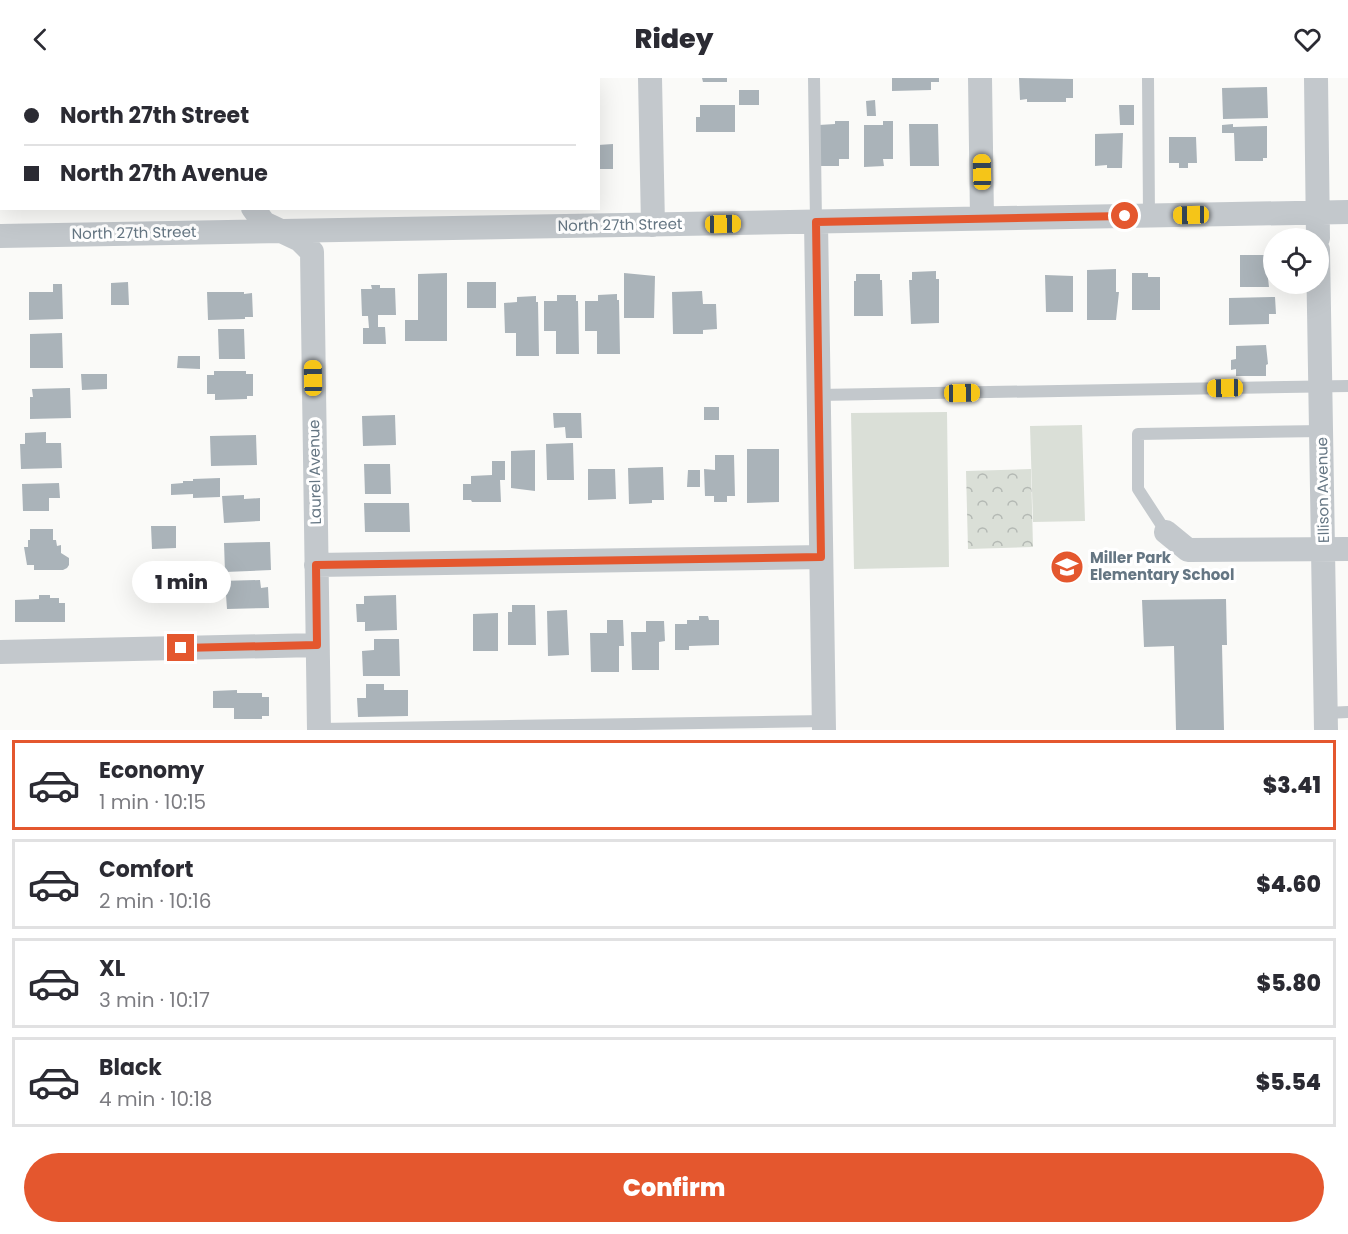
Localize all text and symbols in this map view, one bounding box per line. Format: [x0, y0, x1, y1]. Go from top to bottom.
text: Ridey [635, 20, 713, 57]
icon: back [24, 23, 57, 56]
icon: heart [1291, 23, 1324, 56]
text: North 27th Street [60, 100, 249, 131]
car [973, 154, 991, 190]
text: North 27th Avenue [60, 158, 268, 189]
route start [1111, 202, 1138, 229]
car [1173, 206, 1209, 224]
street label: North 27th Street [558, 213, 682, 236]
car [705, 215, 741, 233]
street label: North 27th Street [72, 221, 196, 244]
map controls [1263, 228, 1329, 294]
button: locate [1263, 228, 1329, 294]
car [304, 360, 322, 396]
car [1207, 379, 1243, 397]
car [944, 384, 980, 402]
street label: Laurel Avenue [303, 419, 326, 525]
street label: Ellison Avenue [1311, 437, 1334, 543]
place label: Miller Park Elementary School [1090, 547, 1234, 585]
school or university icon: Miller Park Elementary School [1049, 549, 1085, 585]
callout: 1 min [132, 561, 231, 603]
text: 1 min [155, 568, 208, 596]
route end [167, 634, 194, 661]
text: Economy [99, 755, 204, 786]
icon: car [27, 758, 81, 812]
text: $3.41 [1263, 770, 1321, 801]
text: 1 min · 10:15 [99, 788, 206, 816]
text: Comfort [99, 854, 193, 885]
icon: car [27, 857, 81, 911]
text: $4.60 [1256, 869, 1321, 900]
text: 2 min · 10:16 [99, 887, 211, 915]
text: XL [99, 953, 125, 984]
icon: car [27, 956, 81, 1010]
text: $5.80 [1257, 968, 1321, 999]
text: 3 min · 10:17 [99, 986, 210, 1014]
text: Black [99, 1052, 162, 1083]
icon: car [27, 1055, 81, 1109]
text: $5.54 [1256, 1067, 1321, 1098]
text: 4 min · 10:18 [99, 1085, 212, 1113]
button: Confirm [24, 1153, 1324, 1222]

